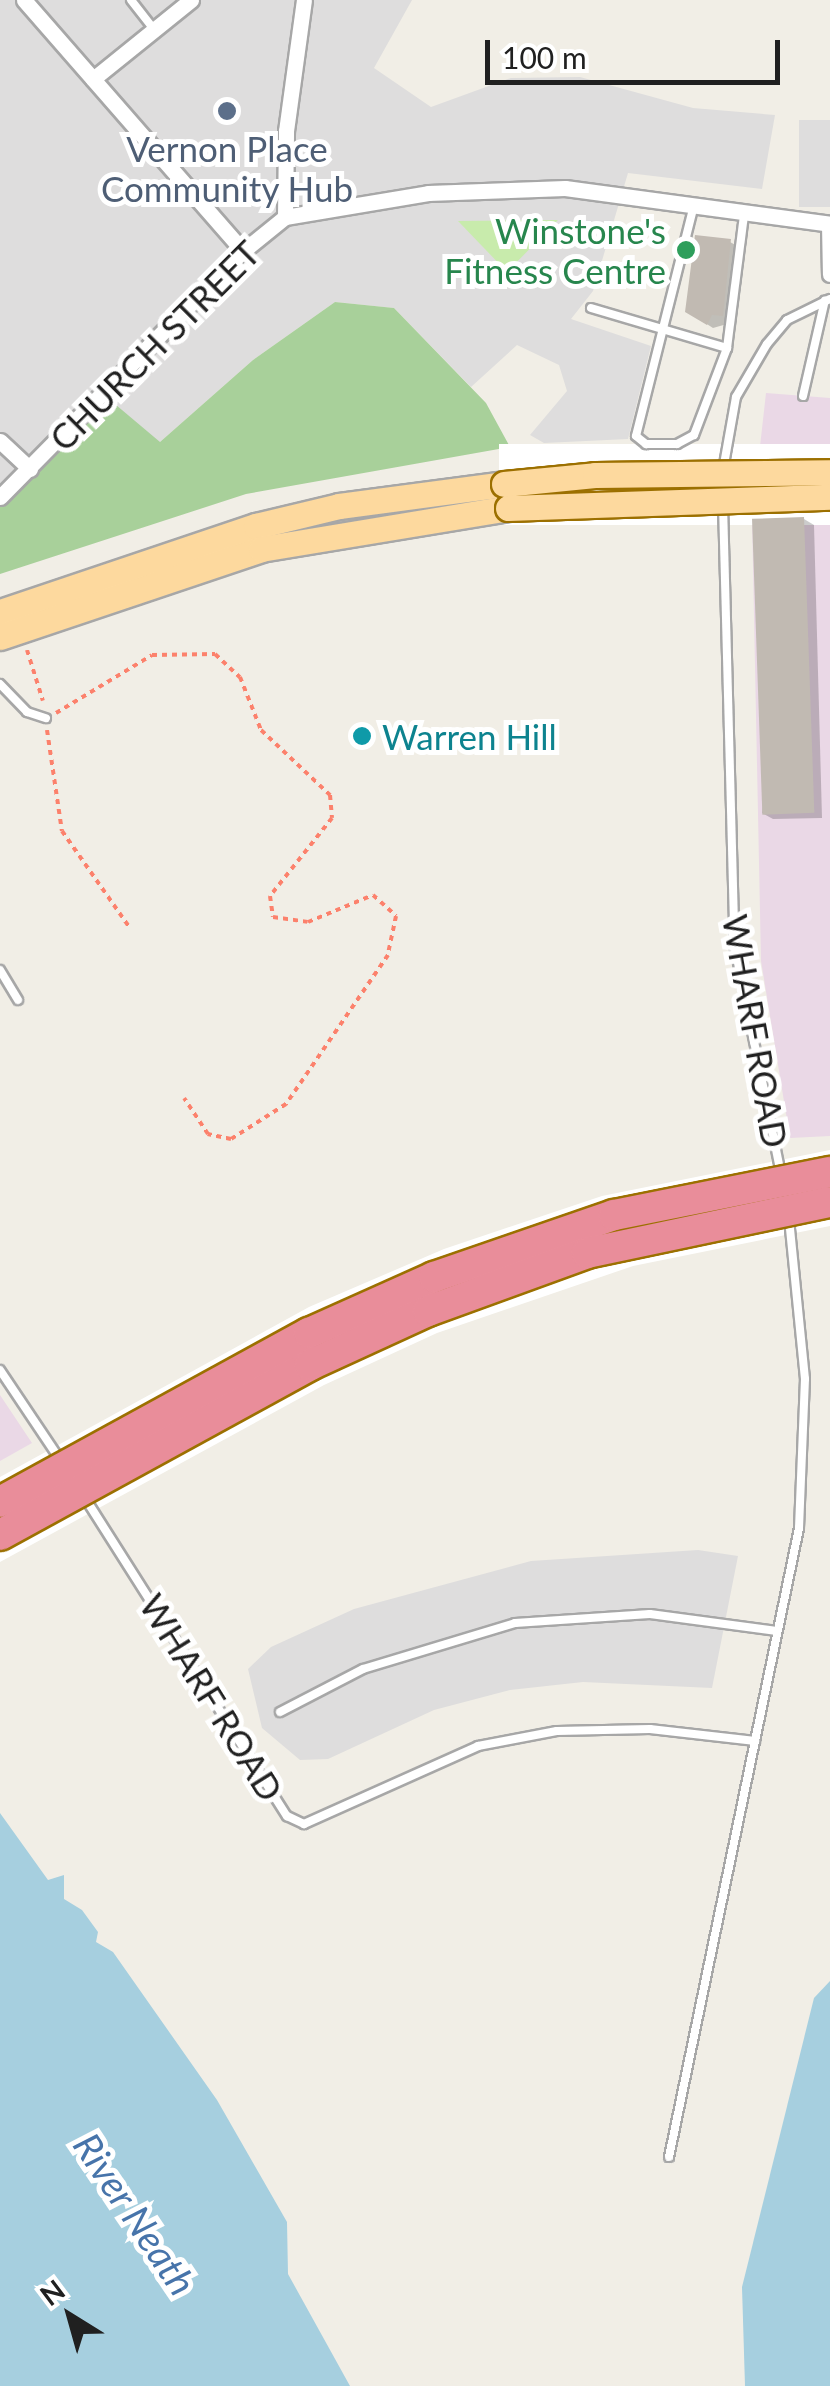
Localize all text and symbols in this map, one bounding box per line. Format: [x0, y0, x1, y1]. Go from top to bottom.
scale bar [490, 20, 785, 82]
text: 100 m [502, 39, 587, 75]
marker: Vernon Place Community Hub [216, 100, 238, 122]
place label: Vernon Place Community Hub [101, 127, 353, 209]
place label: Winstone's Fitness Centre [444, 209, 666, 291]
street label: CHURCH STREET [40, 231, 268, 459]
marker: Winstone's Fitness Centre [675, 239, 697, 261]
place label: Warren Hill [382, 715, 557, 757]
marker: Warren Hill [351, 725, 373, 747]
street label: WHARF ROAD [715, 911, 797, 1151]
street label: WHARF ROAD [131, 1586, 293, 1808]
water label: River Neath [64, 2124, 206, 2304]
north arrow [20, 2266, 120, 2366]
text: N [33, 2272, 71, 2312]

